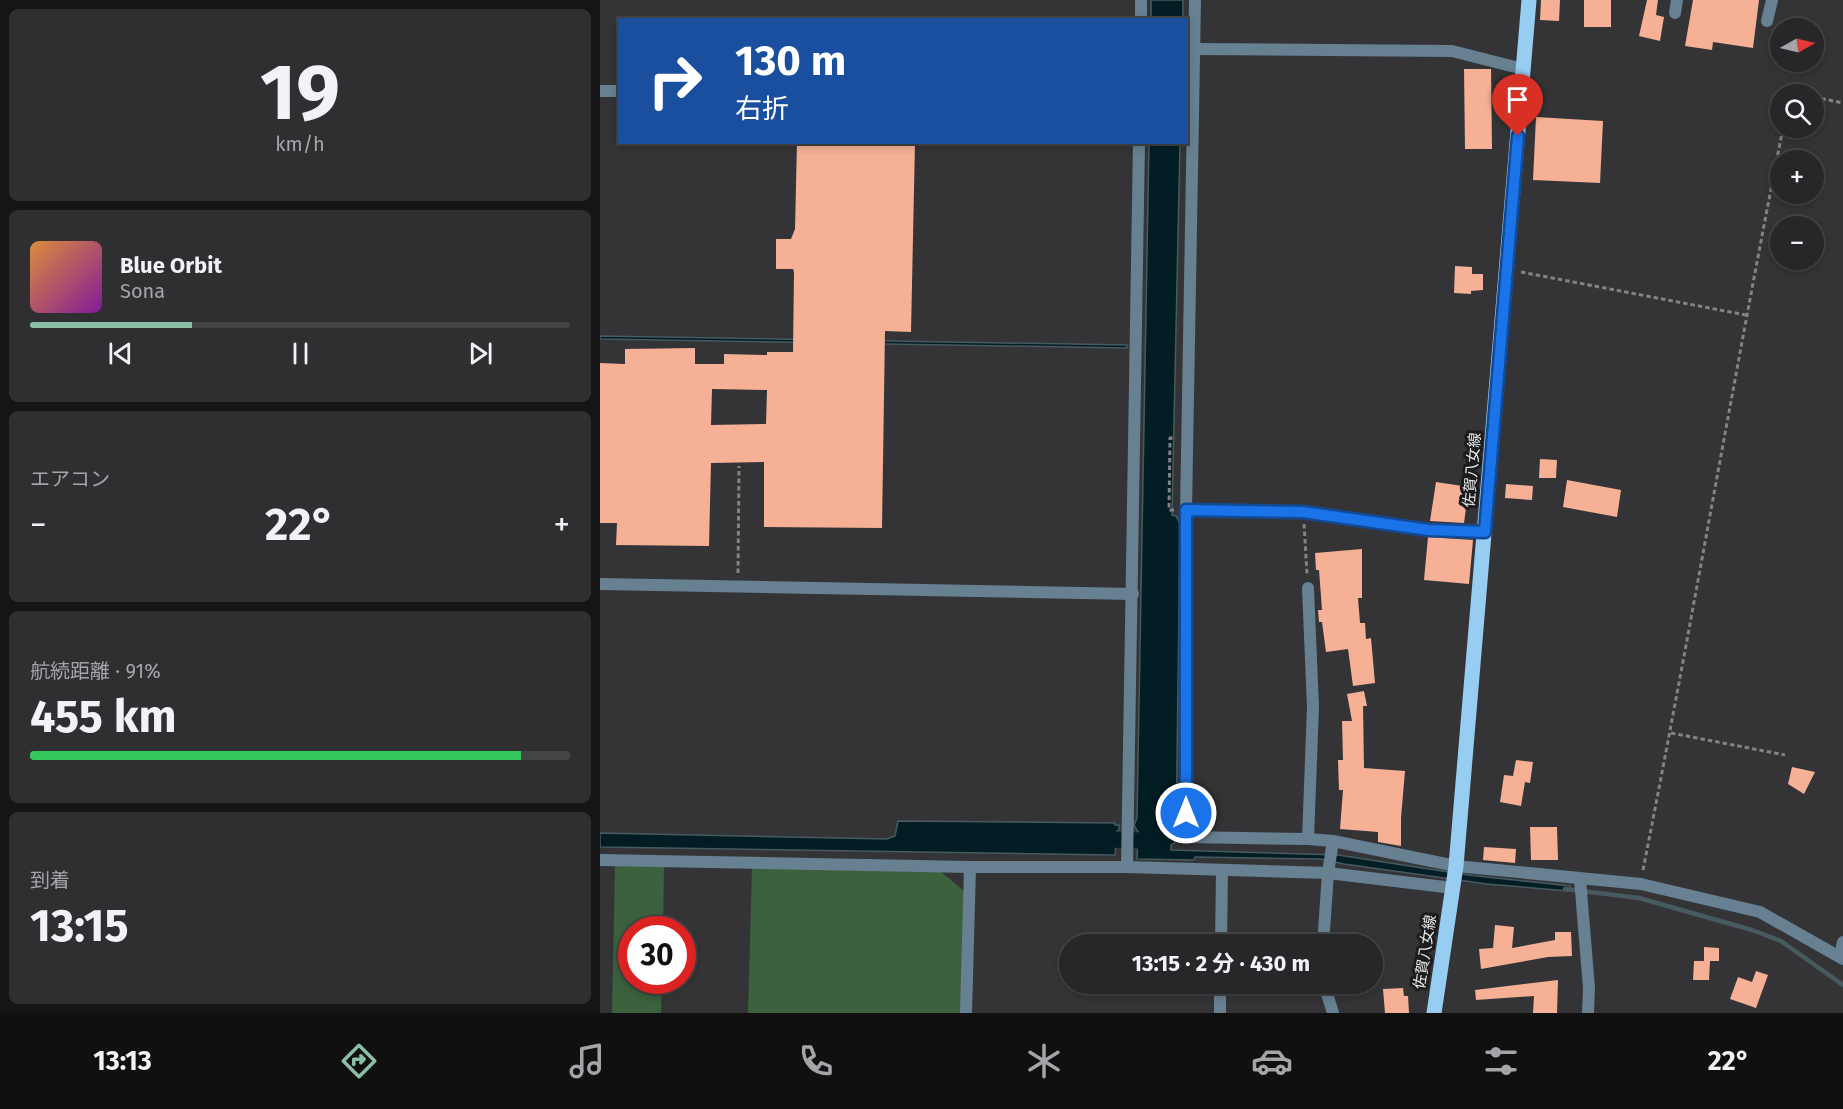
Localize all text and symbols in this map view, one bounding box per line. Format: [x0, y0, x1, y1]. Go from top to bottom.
north arrow [1770, 18, 1824, 72]
map controls [1770, 18, 1824, 270]
text: 130 m [735, 36, 846, 86]
icon: right [636, 42, 714, 120]
text: 19 [260, 46, 340, 140]
pin [1492, 74, 1543, 136]
icon: arrive [1501, 83, 1534, 116]
button: search [1770, 84, 1824, 138]
text: 右折 [735, 93, 789, 125]
text: km/h [275, 132, 325, 156]
button: + [1770, 150, 1824, 204]
button: − [1770, 216, 1824, 270]
text: Blue Orbit [120, 252, 222, 279]
text: Sona [120, 279, 165, 303]
icon: previous [104, 337, 137, 370]
icon: pause [284, 337, 317, 370]
icon: next [464, 337, 497, 370]
street label: 佐賀八女線 [1460, 432, 1484, 508]
text: エアコン [30, 467, 110, 491]
text: 22° [265, 498, 335, 552]
text: − [30, 505, 47, 545]
text: + [554, 505, 570, 545]
text: 航続距離 · 91% [30, 659, 161, 683]
text: 455 km [30, 690, 177, 744]
position arrow [1154, 781, 1218, 845]
text: 到着 [30, 868, 70, 892]
text: 13:15 [30, 899, 129, 953]
street label: 佐賀八女線 [1410, 914, 1440, 990]
speed limit sign: 30 [618, 916, 696, 994]
text: 13:15 · 2 分 · 430 m [1132, 950, 1310, 977]
icon: directions [338, 1040, 380, 1082]
icon: music [566, 1040, 608, 1082]
icon: phone [795, 1040, 837, 1082]
icon: climate [1023, 1040, 1065, 1082]
icon: car [1251, 1040, 1293, 1082]
icon: filters [1480, 1040, 1522, 1082]
text: 13:13 [93, 1045, 152, 1077]
text: 22° [1708, 1045, 1750, 1077]

